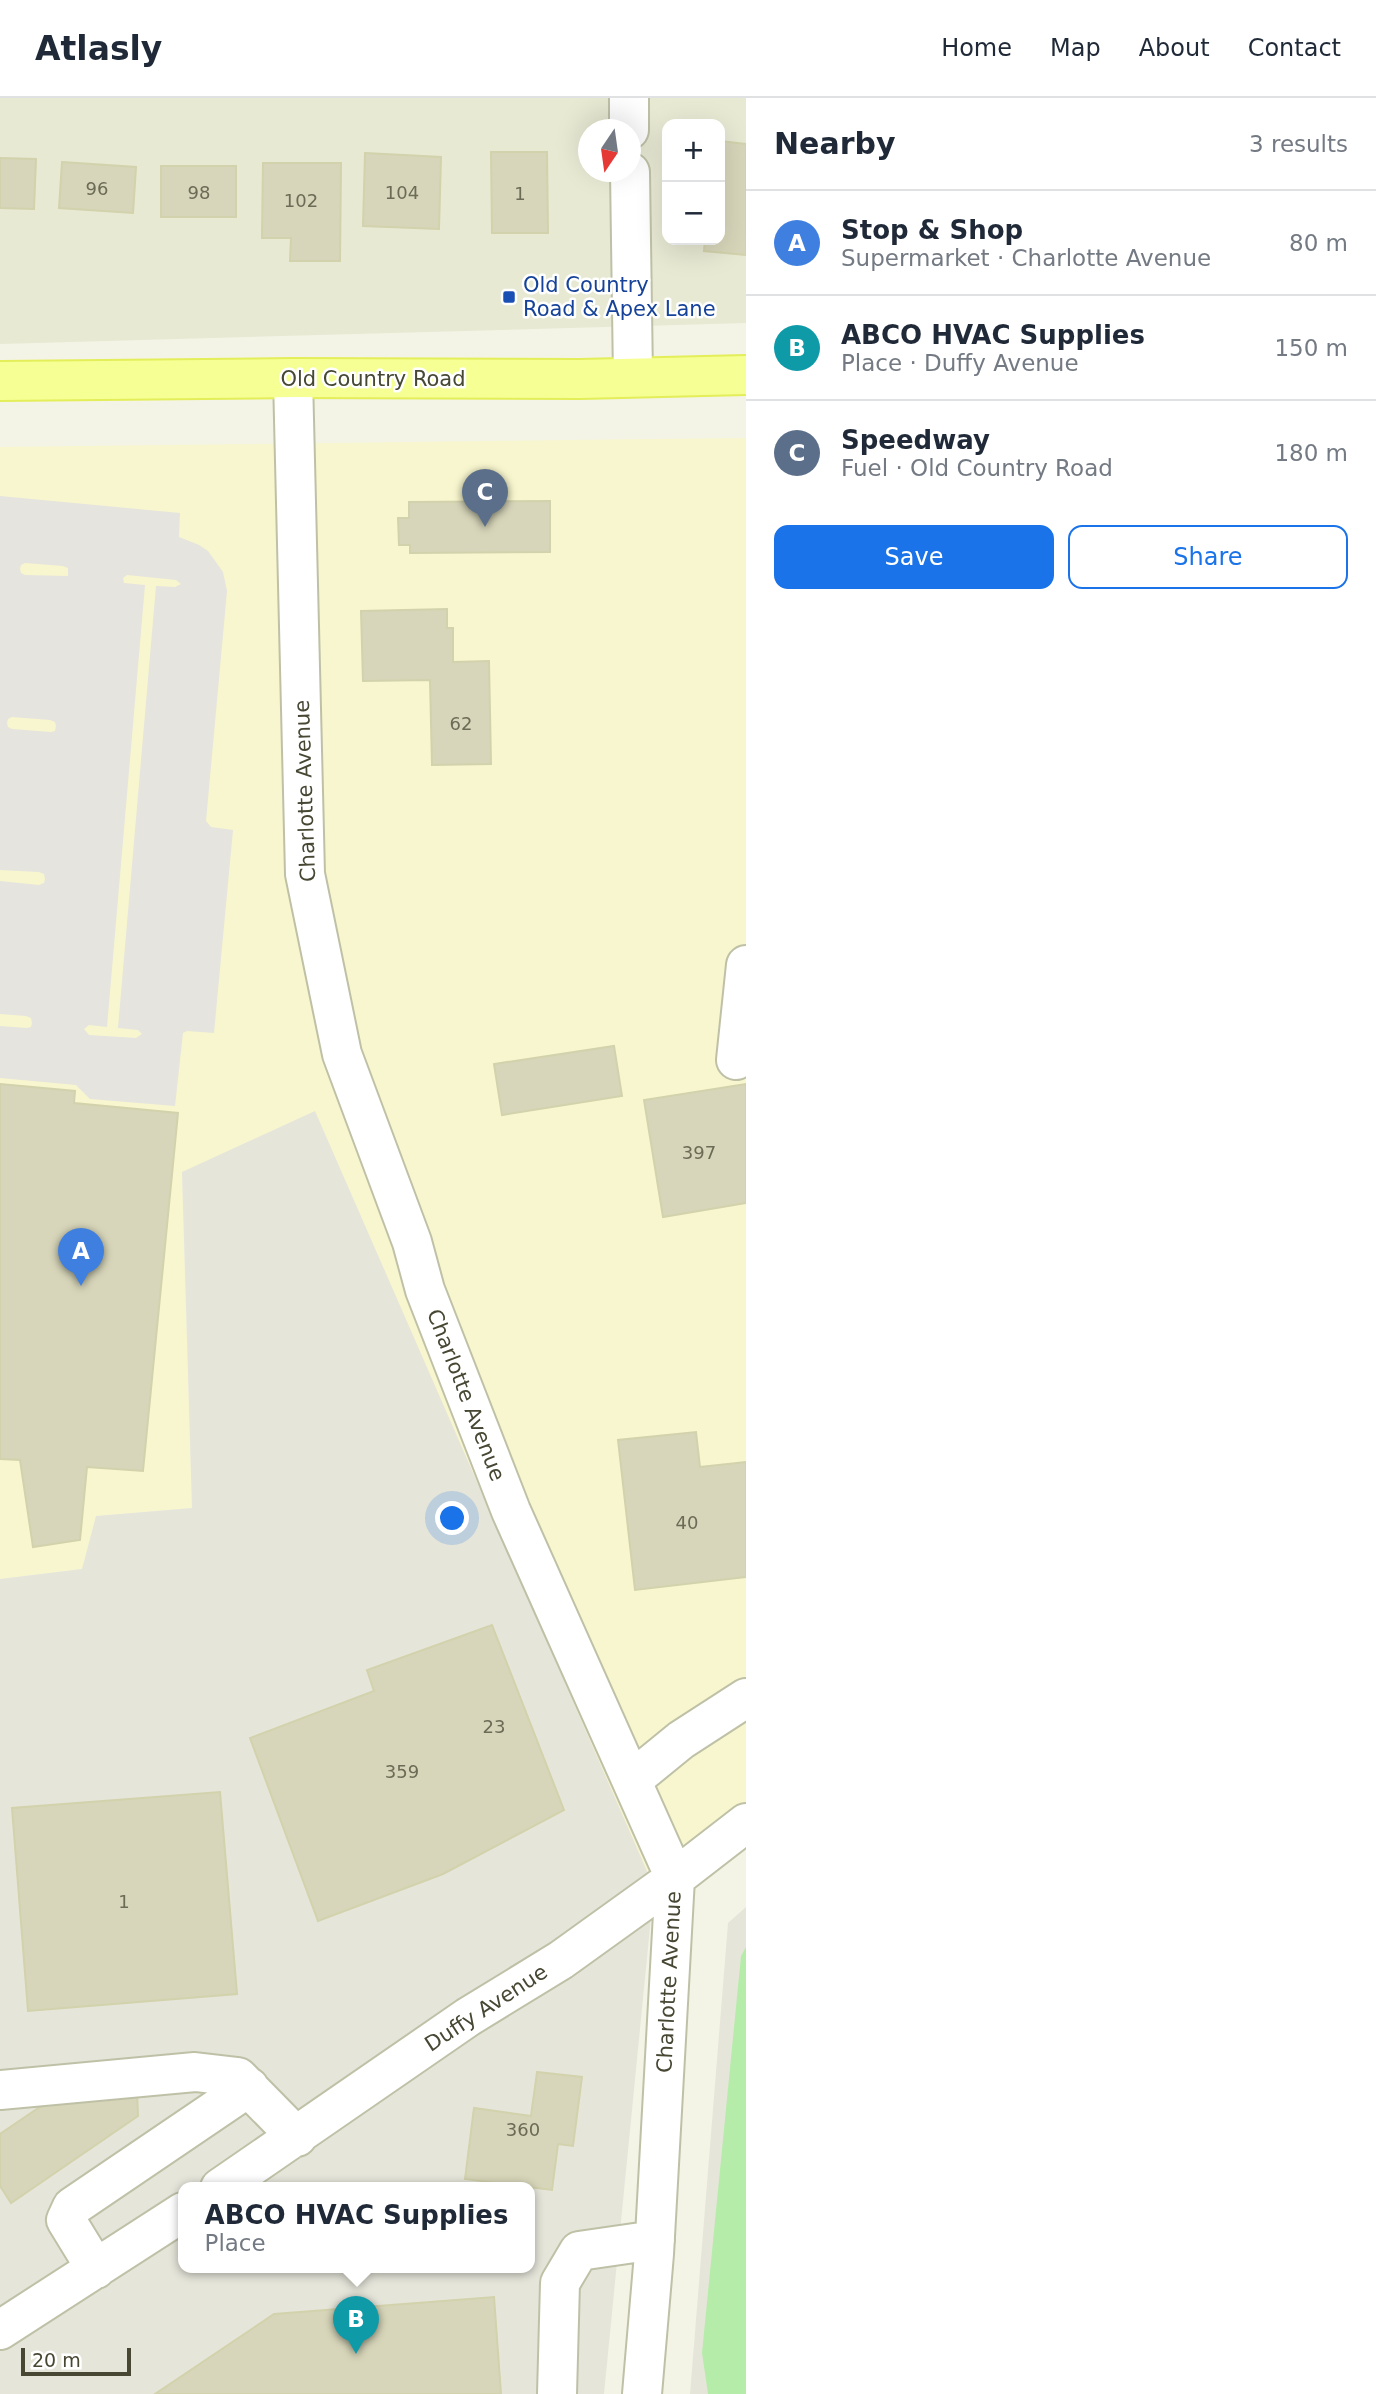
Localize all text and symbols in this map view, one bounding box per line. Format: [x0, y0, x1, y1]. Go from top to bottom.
text: Atlasly [35, 29, 162, 68]
text: Home [941, 34, 1012, 62]
text: Map [1050, 34, 1101, 62]
text: About [1139, 34, 1210, 62]
text: Contact [1248, 34, 1341, 62]
north arrow [578, 119, 641, 182]
map controls [662, 119, 725, 245]
button: + [662, 119, 725, 182]
text: Nearby [774, 126, 896, 161]
text: 3 results [1249, 131, 1348, 157]
house number: 96 [86, 178, 108, 199]
house number: 98 [188, 182, 210, 203]
house number: 104 [385, 182, 419, 203]
button: − [662, 182, 725, 245]
house number: 1 [514, 183, 526, 204]
house number: 102 [284, 190, 318, 211]
text: Stop & Shop [841, 215, 1023, 245]
text: A [788, 230, 806, 256]
text: 80 m [1289, 230, 1348, 256]
text: Supermarket · Charlotte Avenue [841, 245, 1211, 271]
place label: Old Country Road & Apex Lane [523, 273, 716, 321]
marker: Old Country Road & Apex Lane [501, 289, 517, 305]
text: ABCO HVAC Supplies [841, 320, 1145, 350]
text: B [788, 335, 806, 361]
text: 150 m [1274, 335, 1348, 361]
text: Place · Duffy Avenue [841, 350, 1079, 376]
street label: Old Country Road [280, 367, 466, 391]
text: Speedway [841, 425, 990, 455]
text: C [789, 440, 805, 466]
text: 180 m [1274, 440, 1348, 466]
text: Fuel · Old Country Road [841, 455, 1113, 481]
pin: C [462, 469, 508, 527]
button: Save [774, 525, 1054, 589]
button: Share [1068, 525, 1348, 589]
street label: Charlotte Avenue [290, 700, 320, 882]
house number: 62 [450, 713, 472, 734]
house number: 397 [682, 1142, 716, 1163]
pin: A [58, 1228, 104, 1286]
street label: Charlotte Avenue [422, 1306, 510, 1484]
your location [435, 1501, 469, 1535]
house number: 40 [676, 1512, 698, 1533]
house number: 23 [483, 1716, 505, 1737]
house number: 359 [385, 1761, 419, 1782]
street label: Charlotte Avenue [652, 1890, 686, 2074]
house number: 1 [118, 1891, 130, 1912]
street label: Duffy Avenue [420, 1960, 552, 2056]
house number: 360 [506, 2119, 540, 2140]
popup [178, 2182, 535, 2273]
text: ABCO HVAC Supplies [205, 2200, 508, 2230]
text: Place [205, 2230, 266, 2256]
pin: B [333, 2296, 379, 2354]
scale bar [21, 2345, 131, 2377]
text: 20 m [32, 2349, 81, 2371]

